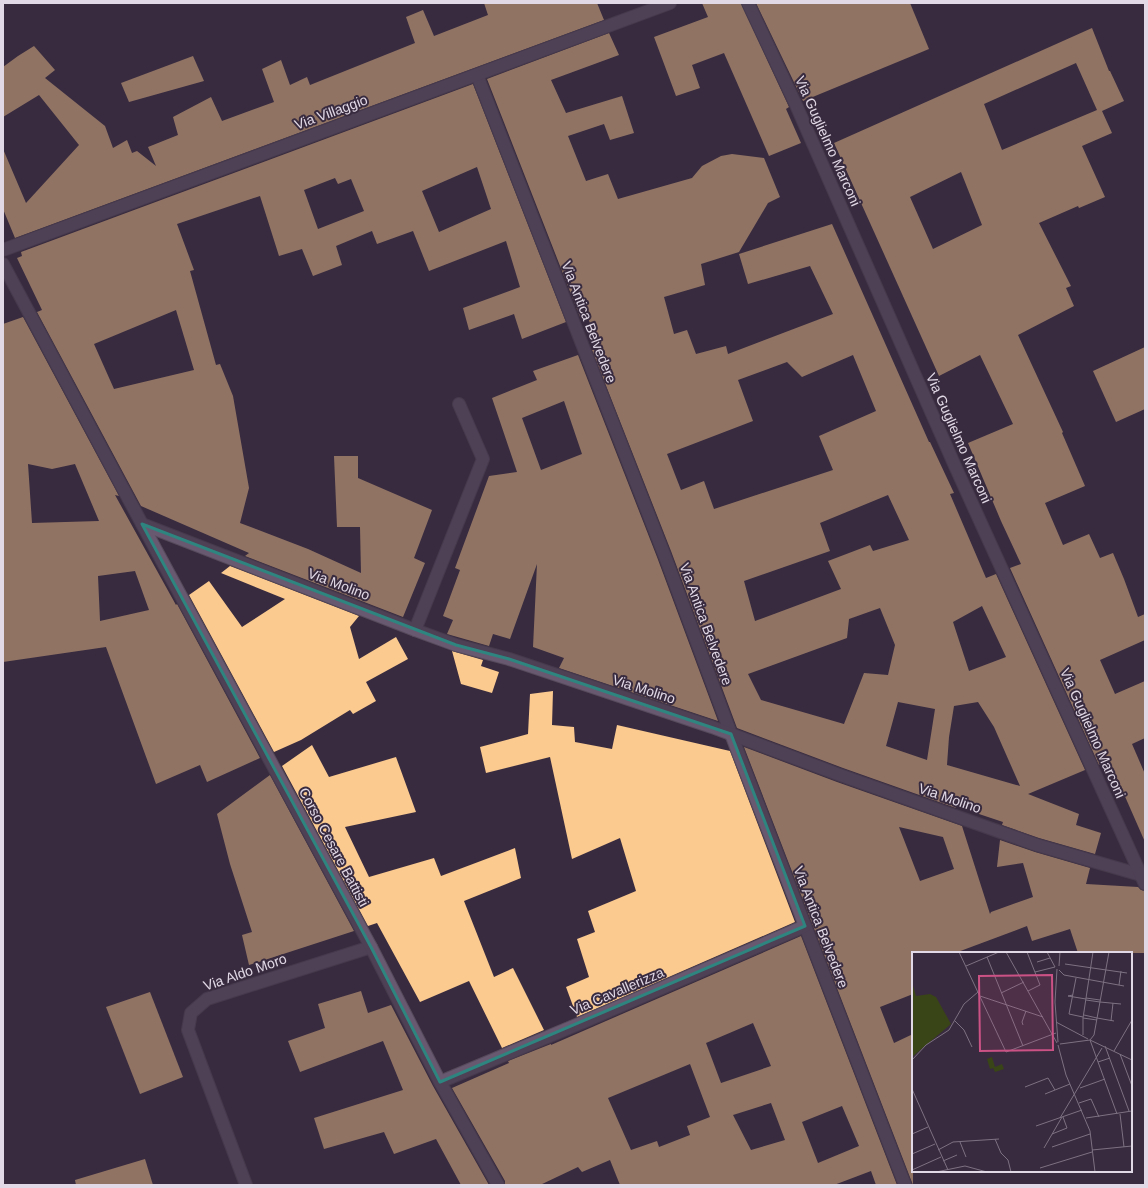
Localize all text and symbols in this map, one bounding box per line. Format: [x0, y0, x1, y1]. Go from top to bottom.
street label: Via Guglielmo Marconi [792, 74, 864, 208]
street label: Via Villaggio [292, 91, 370, 133]
street label: Via Antica Belvedere [558, 259, 620, 385]
street label: Via Guglielmo Marconi [923, 371, 995, 505]
street label: Via Antica Belvedere [676, 561, 736, 688]
street label: Via Molino [306, 565, 372, 603]
street label: Via Guglielmo Marconi [1057, 666, 1129, 800]
street label: Via Molino [611, 671, 678, 707]
street label: Via Molino [917, 780, 984, 816]
street label: Corso Cesare Battisti [296, 785, 372, 909]
street label: Via Antica Belvedere [790, 864, 852, 990]
street label: Via Aldo Moro [201, 950, 289, 994]
inset map [912, 952, 1132, 1172]
street label: Via Cavallerizza [568, 964, 666, 1018]

